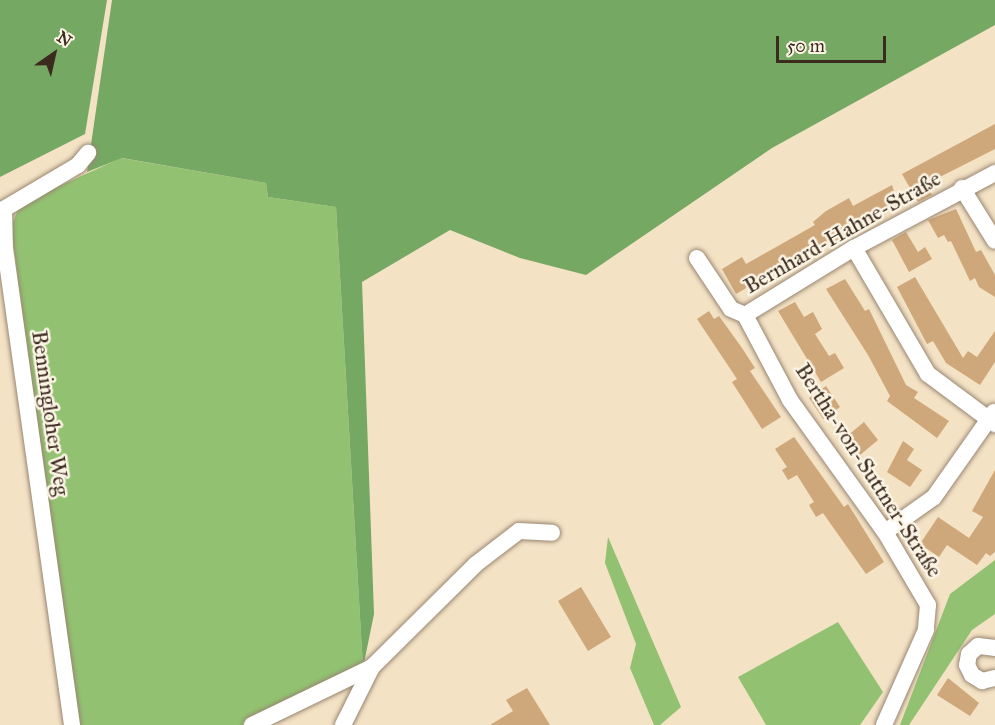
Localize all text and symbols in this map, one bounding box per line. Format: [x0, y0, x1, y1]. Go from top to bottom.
north arrow [24, 24, 84, 84]
scale bar [779, 24, 888, 62]
text: N [53, 27, 75, 50]
text: 50 m [787, 35, 825, 57]
street label: Bernhard-Hahne-Straße [739, 165, 945, 299]
street label: Benningloher Weg [26, 329, 76, 497]
street label: Bertha-von-Suttner-Straße [790, 358, 948, 582]

